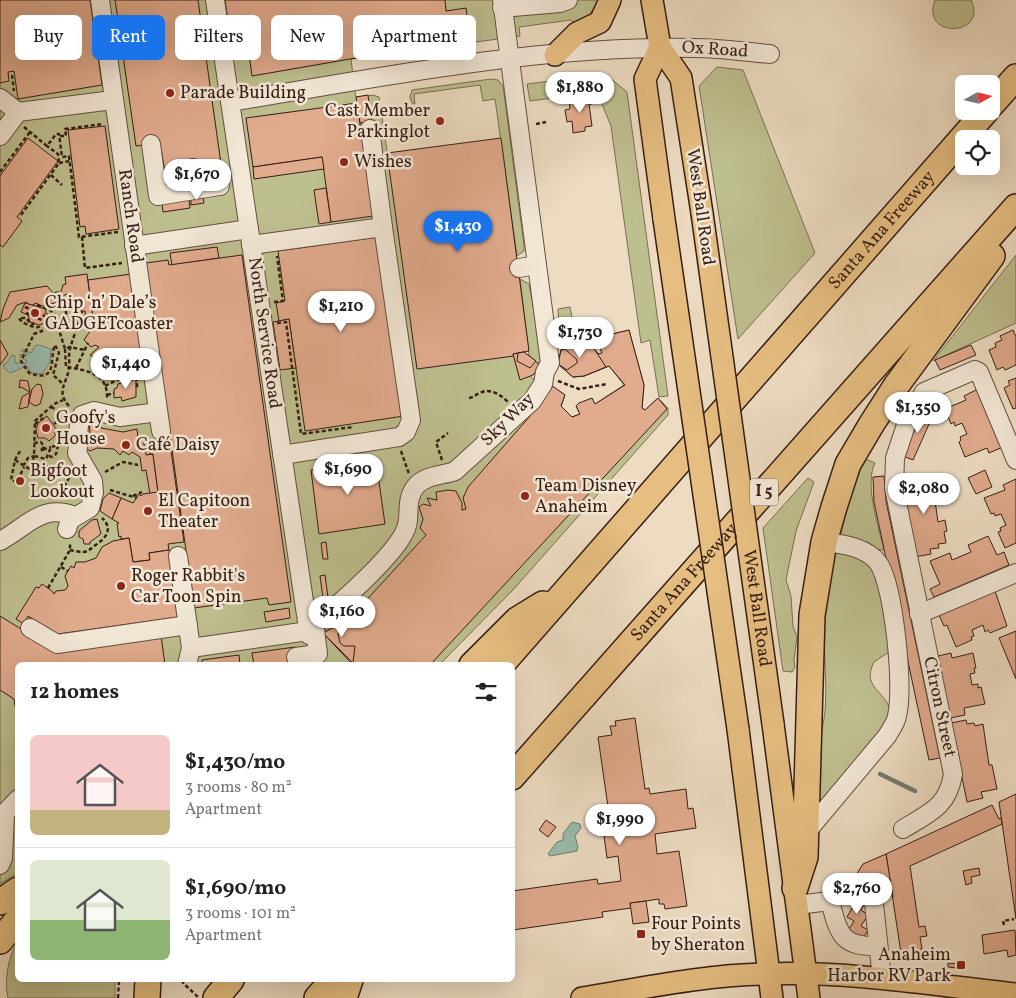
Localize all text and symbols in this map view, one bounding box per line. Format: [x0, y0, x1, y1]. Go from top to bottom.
chip: Buy [15, 15, 82, 60]
chip: Rent [92, 15, 165, 60]
chip: Filters [175, 15, 261, 60]
chip: New [271, 15, 343, 60]
chip: Apartment [353, 15, 476, 60]
street label: Ox Road [681, 35, 749, 65]
pin: $1,880 [539, 72, 621, 114]
north arrow [955, 75, 1000, 120]
map controls [955, 75, 1000, 175]
text: $1,880 [556, 77, 604, 99]
place label: Parade Building [180, 81, 306, 106]
marker: Parade Building [164, 87, 176, 99]
place label: Cast Member Parkinglot [325, 99, 430, 145]
marker: Cast Member Parkinglot [434, 115, 446, 127]
button: locate [955, 130, 1000, 175]
street label: West Ball Road [679, 147, 721, 267]
place label: Wishes [354, 150, 412, 175]
marker: Wishes [338, 156, 350, 168]
pin: $1,670 [156, 158, 238, 201]
text: $1,670 [174, 164, 220, 186]
street label: Santa Ana Freeway [823, 165, 941, 295]
street label: Ranch Road [111, 167, 149, 265]
pin: $1,430 [417, 210, 499, 253]
text: $1,430 [435, 216, 481, 238]
street label: North Service Road [241, 256, 287, 410]
pin: $1,210 [300, 290, 382, 333]
place label: Chip ‘n’ Dale’s GADGETcoaster [45, 291, 173, 337]
text: $1,210 [319, 296, 363, 318]
marker: Chip ‘n’ Dale’s GADGETcoaster [29, 307, 41, 319]
pin: $1,730 [539, 316, 621, 359]
text: $1,730 [558, 322, 602, 344]
pin: $1,440 [85, 348, 167, 390]
text: $1,440 [102, 353, 150, 375]
street label: Sky Way [475, 387, 541, 453]
pin: $1,350 [877, 392, 959, 434]
text: $1,350 [895, 397, 941, 419]
place label: Goofy's House [56, 406, 115, 452]
marker: Goofy's House [40, 422, 52, 434]
place label: Café Daisy [136, 433, 220, 458]
marker: Café Daisy [120, 439, 132, 451]
pin: $1,690 [307, 454, 389, 496]
place label: Bigfoot Lookout [30, 459, 95, 505]
text: $1,690 [324, 459, 372, 481]
pin: $2,080 [883, 472, 965, 515]
place label: Team Disney Anaheim [535, 474, 637, 520]
marker: Bigfoot Lookout [14, 475, 26, 487]
road number: I 5 [750, 478, 778, 506]
text: $2,080 [899, 478, 949, 500]
place label: El Capitoon Theater [158, 489, 251, 535]
marker: Team Disney Anaheim [519, 490, 531, 502]
marker: El Capitoon Theater [142, 505, 154, 517]
street label: Santa Ana Freeway [625, 517, 744, 647]
street label: West Ball Road [736, 548, 777, 668]
place label: Roger Rabbit's Car Toon Spin [131, 564, 245, 610]
marker: Roger Rabbit's Car Toon Spin [115, 580, 127, 592]
pin: $1,160 [301, 596, 383, 638]
text: $1,160 [319, 601, 365, 623]
street label: Citron Street [916, 654, 962, 760]
text: 12 homes [30, 678, 119, 707]
icon: filters [472, 678, 500, 706]
text: $1,430/mo [185, 748, 285, 777]
icon: home [70, 755, 130, 815]
text: 3 rooms · 80 m² [185, 777, 292, 799]
text: Apartment [185, 799, 262, 821]
pin: $1,990 [579, 804, 661, 846]
text: $1,990 [596, 809, 644, 831]
pin: $2,760 [816, 872, 898, 915]
text: $1,690/mo [185, 874, 286, 903]
text: $2,760 [833, 878, 881, 900]
icon: home [70, 880, 130, 940]
text: 3 rooms · 101 m² [185, 903, 296, 925]
place label: Four Points by Sheraton [651, 912, 746, 958]
text: Apartment [185, 925, 262, 947]
marker: Four Points by Sheraton [635, 928, 647, 940]
place label: Anaheim Harbor RV Park [827, 943, 951, 989]
marker: Anaheim Harbor RV Park [955, 959, 967, 971]

